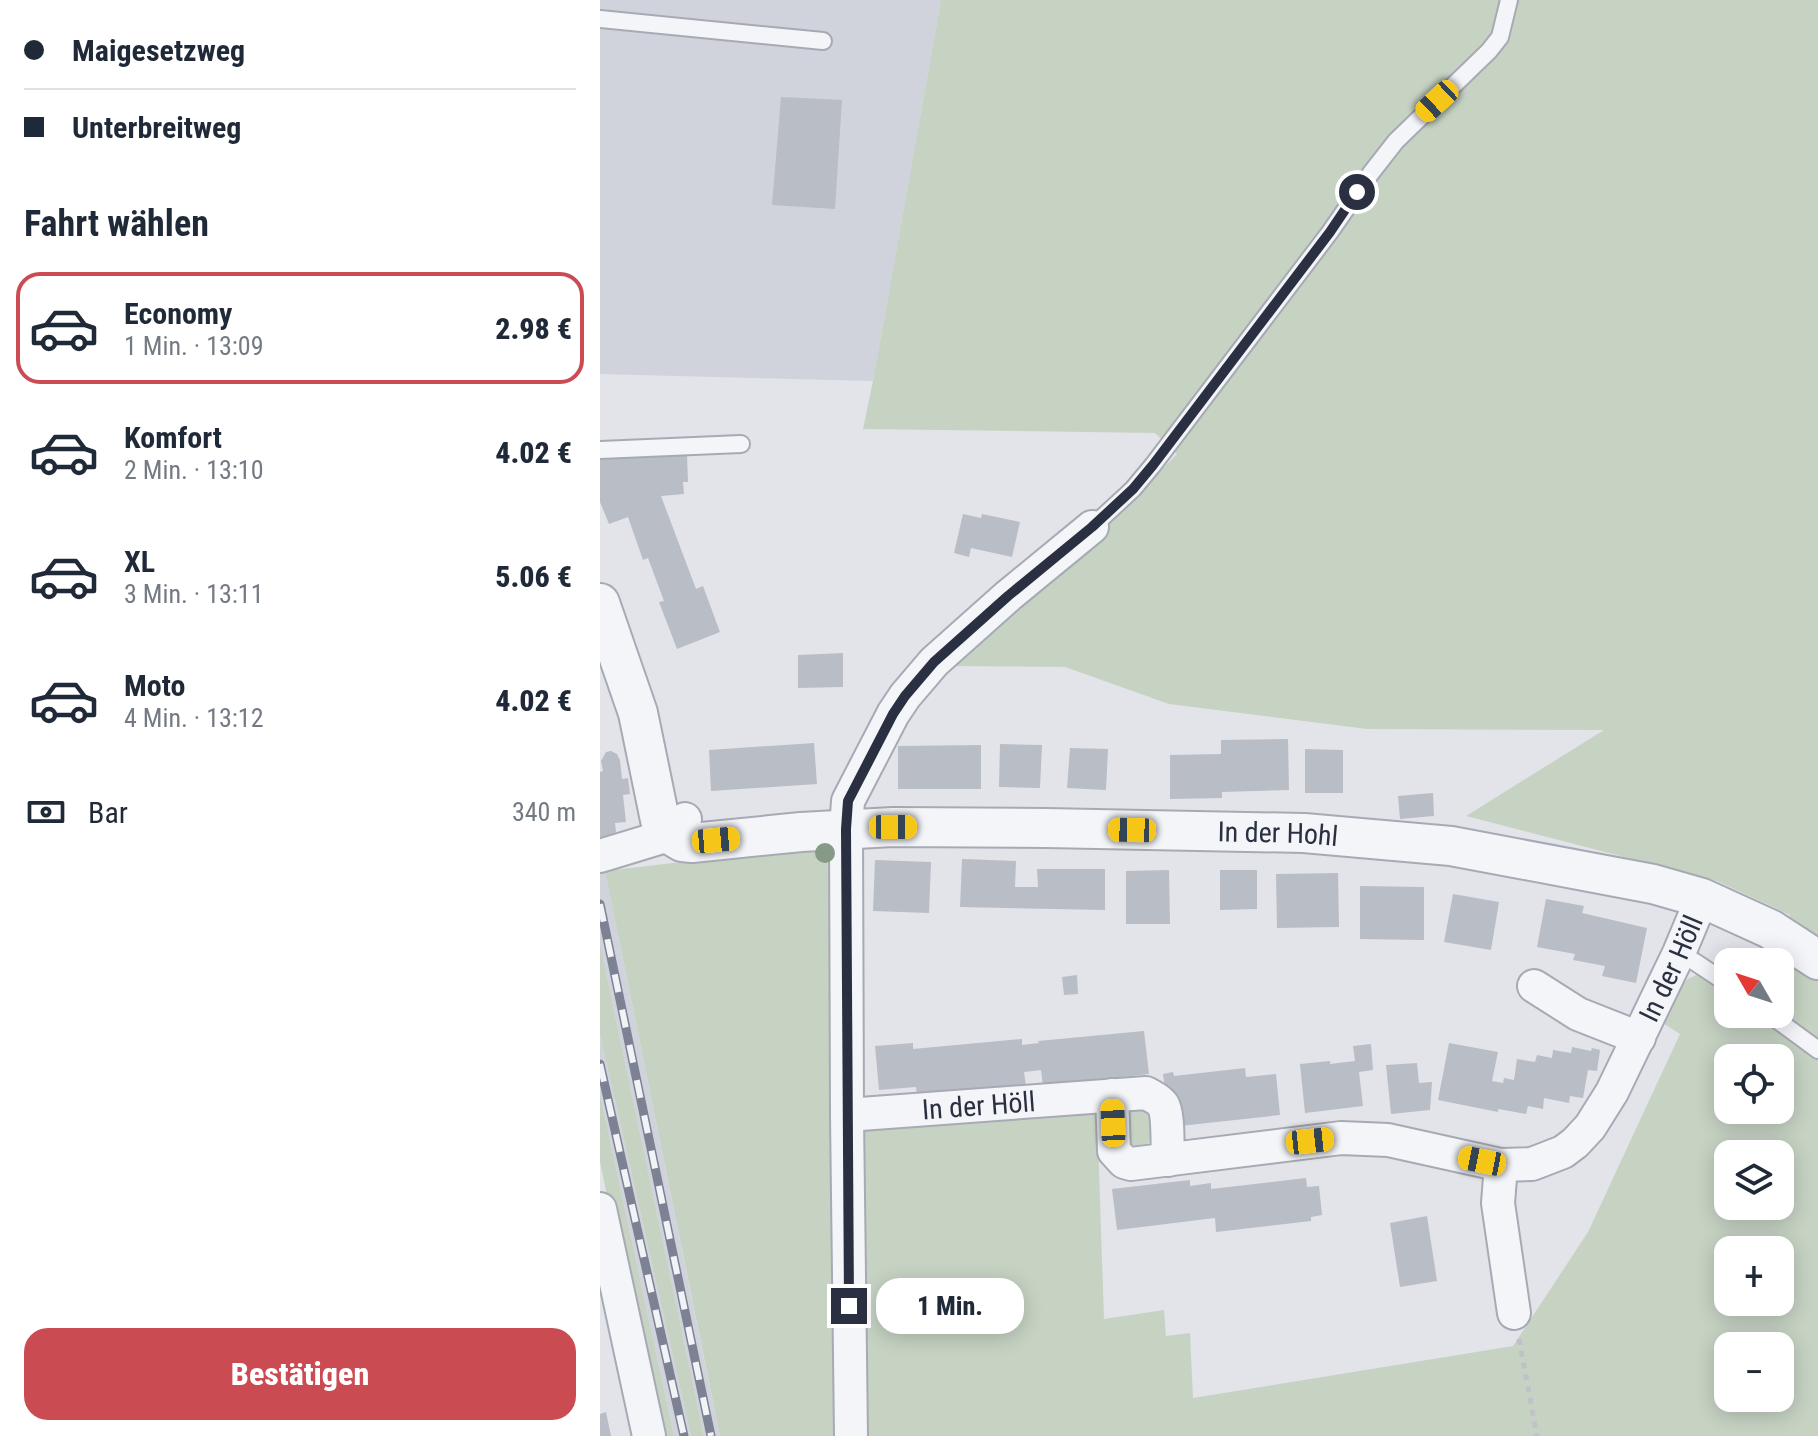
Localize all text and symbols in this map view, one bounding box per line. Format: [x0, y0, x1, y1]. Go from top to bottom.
text: Maigesetzweg [72, 33, 245, 68]
car [1411, 76, 1463, 126]
text: Unterbreitweg [72, 110, 241, 145]
route start [1339, 174, 1375, 210]
text: Fahrt wählen [24, 203, 209, 245]
icon: car [28, 292, 100, 364]
text: Economy [124, 296, 232, 331]
text: 2.98 € [495, 311, 572, 346]
text: 1 Min. · 13:09 [124, 331, 264, 361]
icon: car [28, 416, 100, 488]
text: Komfort [124, 420, 222, 455]
text: 4.02 € [495, 435, 572, 470]
text: 2 Min. · 13:10 [124, 455, 264, 485]
icon: car [28, 540, 100, 612]
text: XL [124, 544, 155, 579]
text: 5.06 € [495, 559, 572, 594]
text: 3 Min. · 13:11 [124, 579, 264, 609]
icon: car [28, 664, 100, 736]
text: Moto [124, 668, 185, 703]
text: 4.02 € [495, 683, 572, 718]
text: 4 Min. · 13:12 [124, 703, 264, 733]
icon: cash [24, 790, 68, 834]
text: Bar [88, 795, 128, 830]
text: 340 m [512, 797, 576, 827]
car [869, 815, 917, 839]
street label: In der Hohl [1217, 815, 1339, 852]
car [1108, 818, 1156, 842]
car [691, 826, 741, 854]
street label: In der Höll [1632, 910, 1709, 1027]
north arrow [1714, 948, 1794, 1028]
map controls [1714, 948, 1794, 1412]
button: locate [1714, 1044, 1794, 1124]
street label: In der Höll [921, 1085, 1036, 1126]
car [1100, 1099, 1126, 1147]
car [1285, 1127, 1335, 1155]
button: layers [1714, 1140, 1794, 1220]
car [1456, 1145, 1508, 1177]
button: + [1714, 1236, 1794, 1316]
callout: 1 Min. [877, 1278, 1025, 1334]
route end [831, 1288, 867, 1324]
text: 1 Min. [917, 1291, 983, 1321]
button: Bestätigen [24, 1328, 576, 1420]
button: − [1714, 1332, 1794, 1412]

